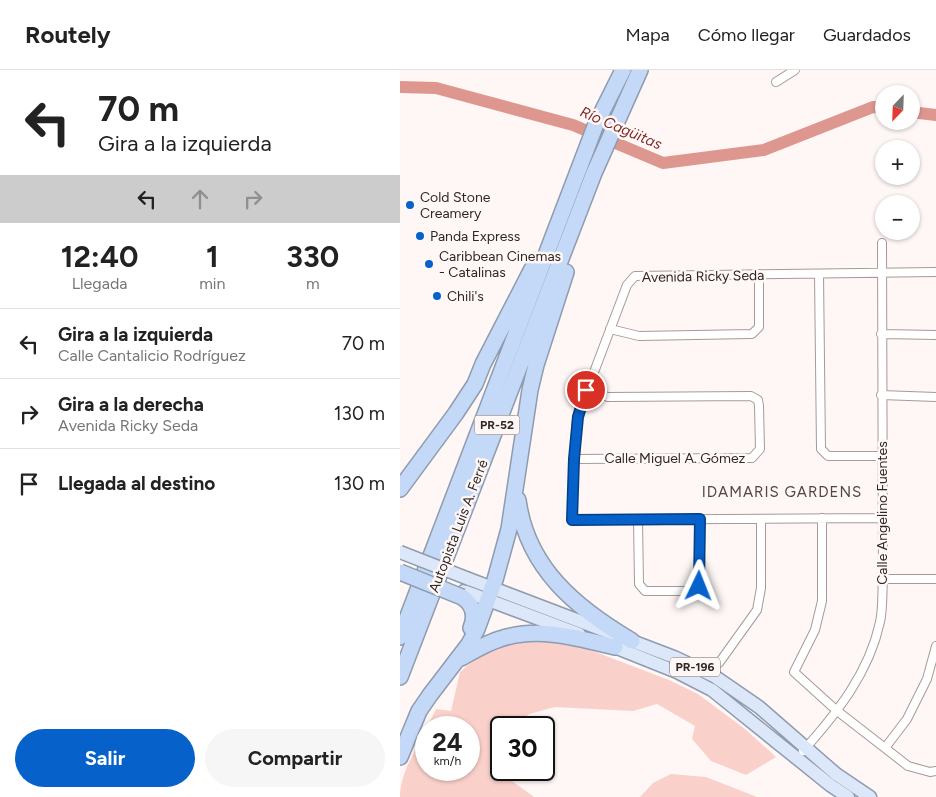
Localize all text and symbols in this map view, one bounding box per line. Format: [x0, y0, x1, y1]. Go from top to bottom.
text: Routely [25, 20, 111, 49]
text: Mapa [625, 24, 670, 46]
text: Cómo llegar [698, 24, 795, 46]
text: Guardados [823, 24, 911, 46]
north arrow [875, 85, 920, 130]
map controls [875, 85, 920, 240]
text: 70 m [98, 88, 179, 130]
icon: left [15, 90, 80, 155]
water label: Río Cagüitas [577, 103, 665, 153]
text: Gira a la izquierda [98, 130, 272, 157]
button: + [875, 140, 920, 185]
icon: left [133, 185, 161, 213]
icon: ahead [186, 185, 214, 213]
icon: right [239, 185, 267, 213]
place label: Cold Stone Creamery [420, 189, 491, 222]
button: − [875, 195, 920, 240]
marker: Cold Stone Creamery [404, 199, 416, 211]
place label: Panda Express [430, 228, 520, 245]
marker: Panda Express [414, 230, 426, 242]
text: 12:40 [61, 238, 138, 275]
text: 1 [206, 238, 219, 275]
text: 330 [286, 238, 339, 275]
place label: Caribbean Cinemas - Catalinas [439, 248, 561, 281]
marker: Caribbean Cinemas - Catalinas [423, 258, 435, 270]
street label: Avenida Ricky Seda [642, 267, 765, 286]
text: Llegada [72, 274, 127, 293]
text: min [199, 274, 225, 293]
text: m [306, 274, 320, 293]
place label: Chili's [447, 288, 484, 305]
marker: Chili's [431, 290, 443, 302]
text: Gira a la izquierda [58, 323, 213, 346]
icon: left [15, 330, 43, 358]
text: 70 m [342, 332, 385, 355]
text: Calle Cantalicio Rodríguez [58, 346, 246, 365]
pin [565, 369, 607, 411]
icon: arrive [572, 376, 600, 404]
text: Gira a la derecha [58, 393, 204, 416]
icon: right [15, 400, 43, 428]
text: 130 m [334, 402, 385, 425]
text: Avenida Ricky Seda [58, 416, 198, 435]
road number: PR-52 [474, 416, 520, 434]
street label: Calle Angelino Fuentes [874, 441, 891, 585]
street label: Calle Miguel A. Gómez [605, 450, 746, 467]
street label: Autopista Luis A. Ferré [425, 457, 492, 595]
icon: arrive [15, 470, 43, 498]
text: Llegada al destino [58, 472, 215, 495]
text: 130 m [334, 472, 385, 495]
district label: IDAMARIS GARDENS [702, 483, 862, 501]
position arrow [672, 559, 724, 611]
road number: PR-196 [670, 658, 720, 676]
speed limit sign: 30 [490, 716, 555, 781]
text: 24 [432, 727, 463, 757]
button: Salir [15, 729, 195, 787]
button: Compartir [205, 729, 385, 787]
text: km/h [434, 754, 461, 768]

